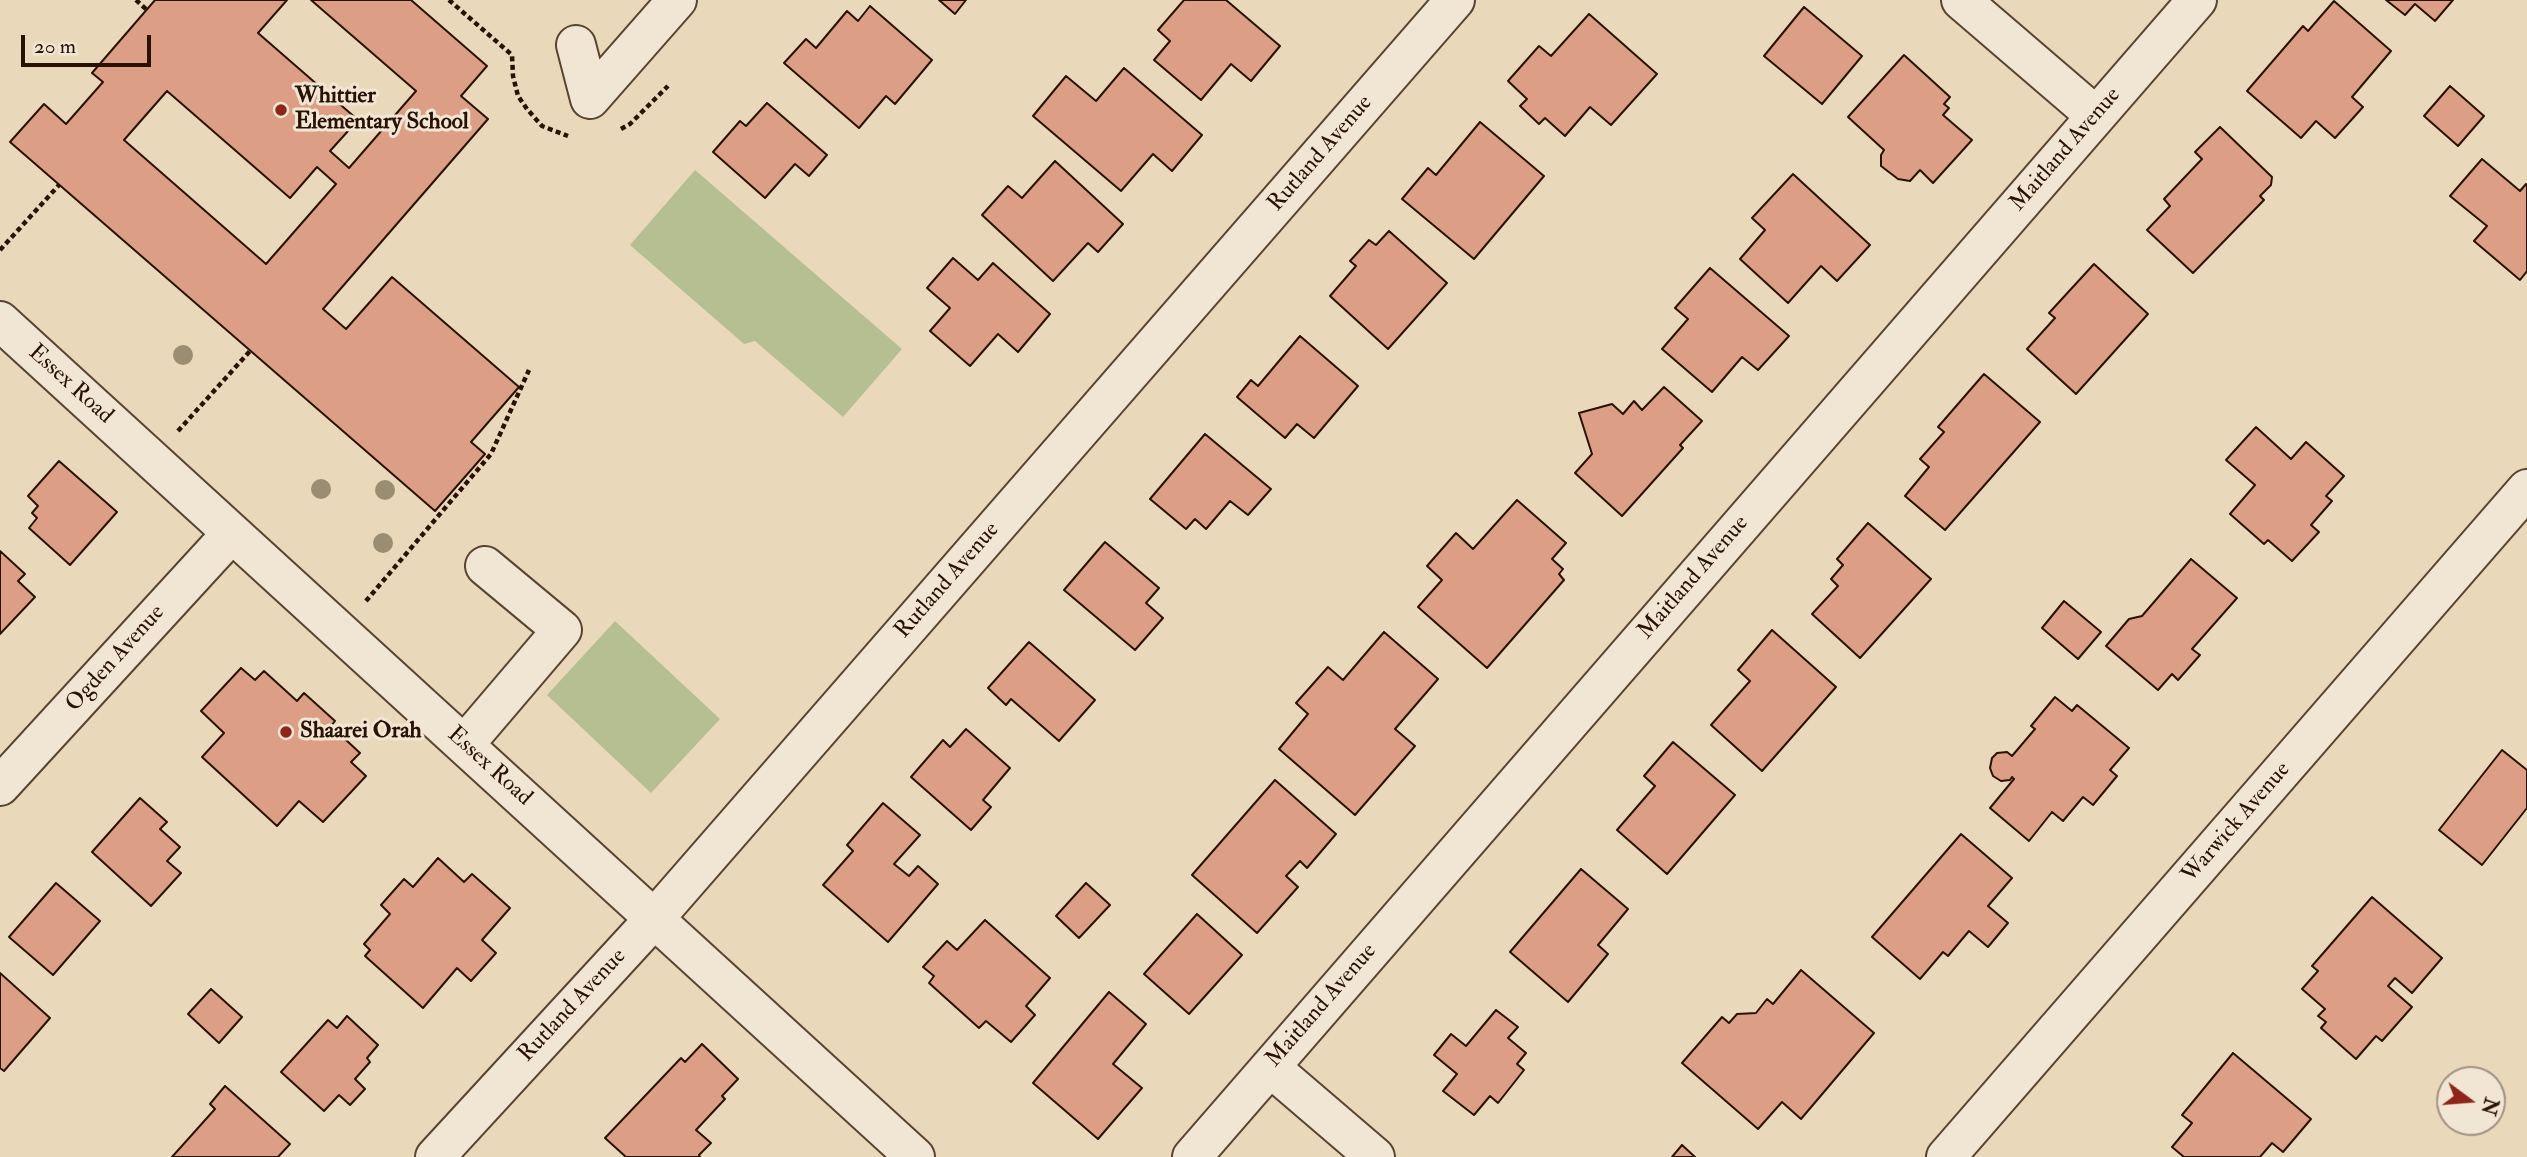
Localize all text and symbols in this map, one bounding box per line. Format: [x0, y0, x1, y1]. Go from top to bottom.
scale bar [24, 21, 154, 65]
text: 20 m [34, 33, 76, 60]
street label: Maitland Avenue [2005, 82, 2127, 218]
place label: Whittier Elementary School [295, 83, 469, 137]
street label: Rutland Avenue [1263, 90, 1379, 218]
marker: Whittier Elementary School [273, 102, 289, 118]
street label: Essex Road [22, 340, 118, 430]
street label: Maitland Avenue [1633, 510, 1755, 646]
street label: Rutland Avenue [890, 517, 1006, 645]
street label: Ogden Avenue [61, 600, 171, 718]
place label: Shaarei Orah [300, 718, 422, 746]
street label: Essex Road [441, 722, 537, 812]
marker: Shaarei Orah [278, 724, 294, 740]
street label: Warwick Avenue [2177, 757, 2297, 889]
street label: Maitland Avenue [1261, 938, 1383, 1074]
street label: Rutland Avenue [513, 943, 633, 1069]
north arrow [2436, 1066, 2506, 1136]
text: N [2475, 1095, 2503, 1118]

